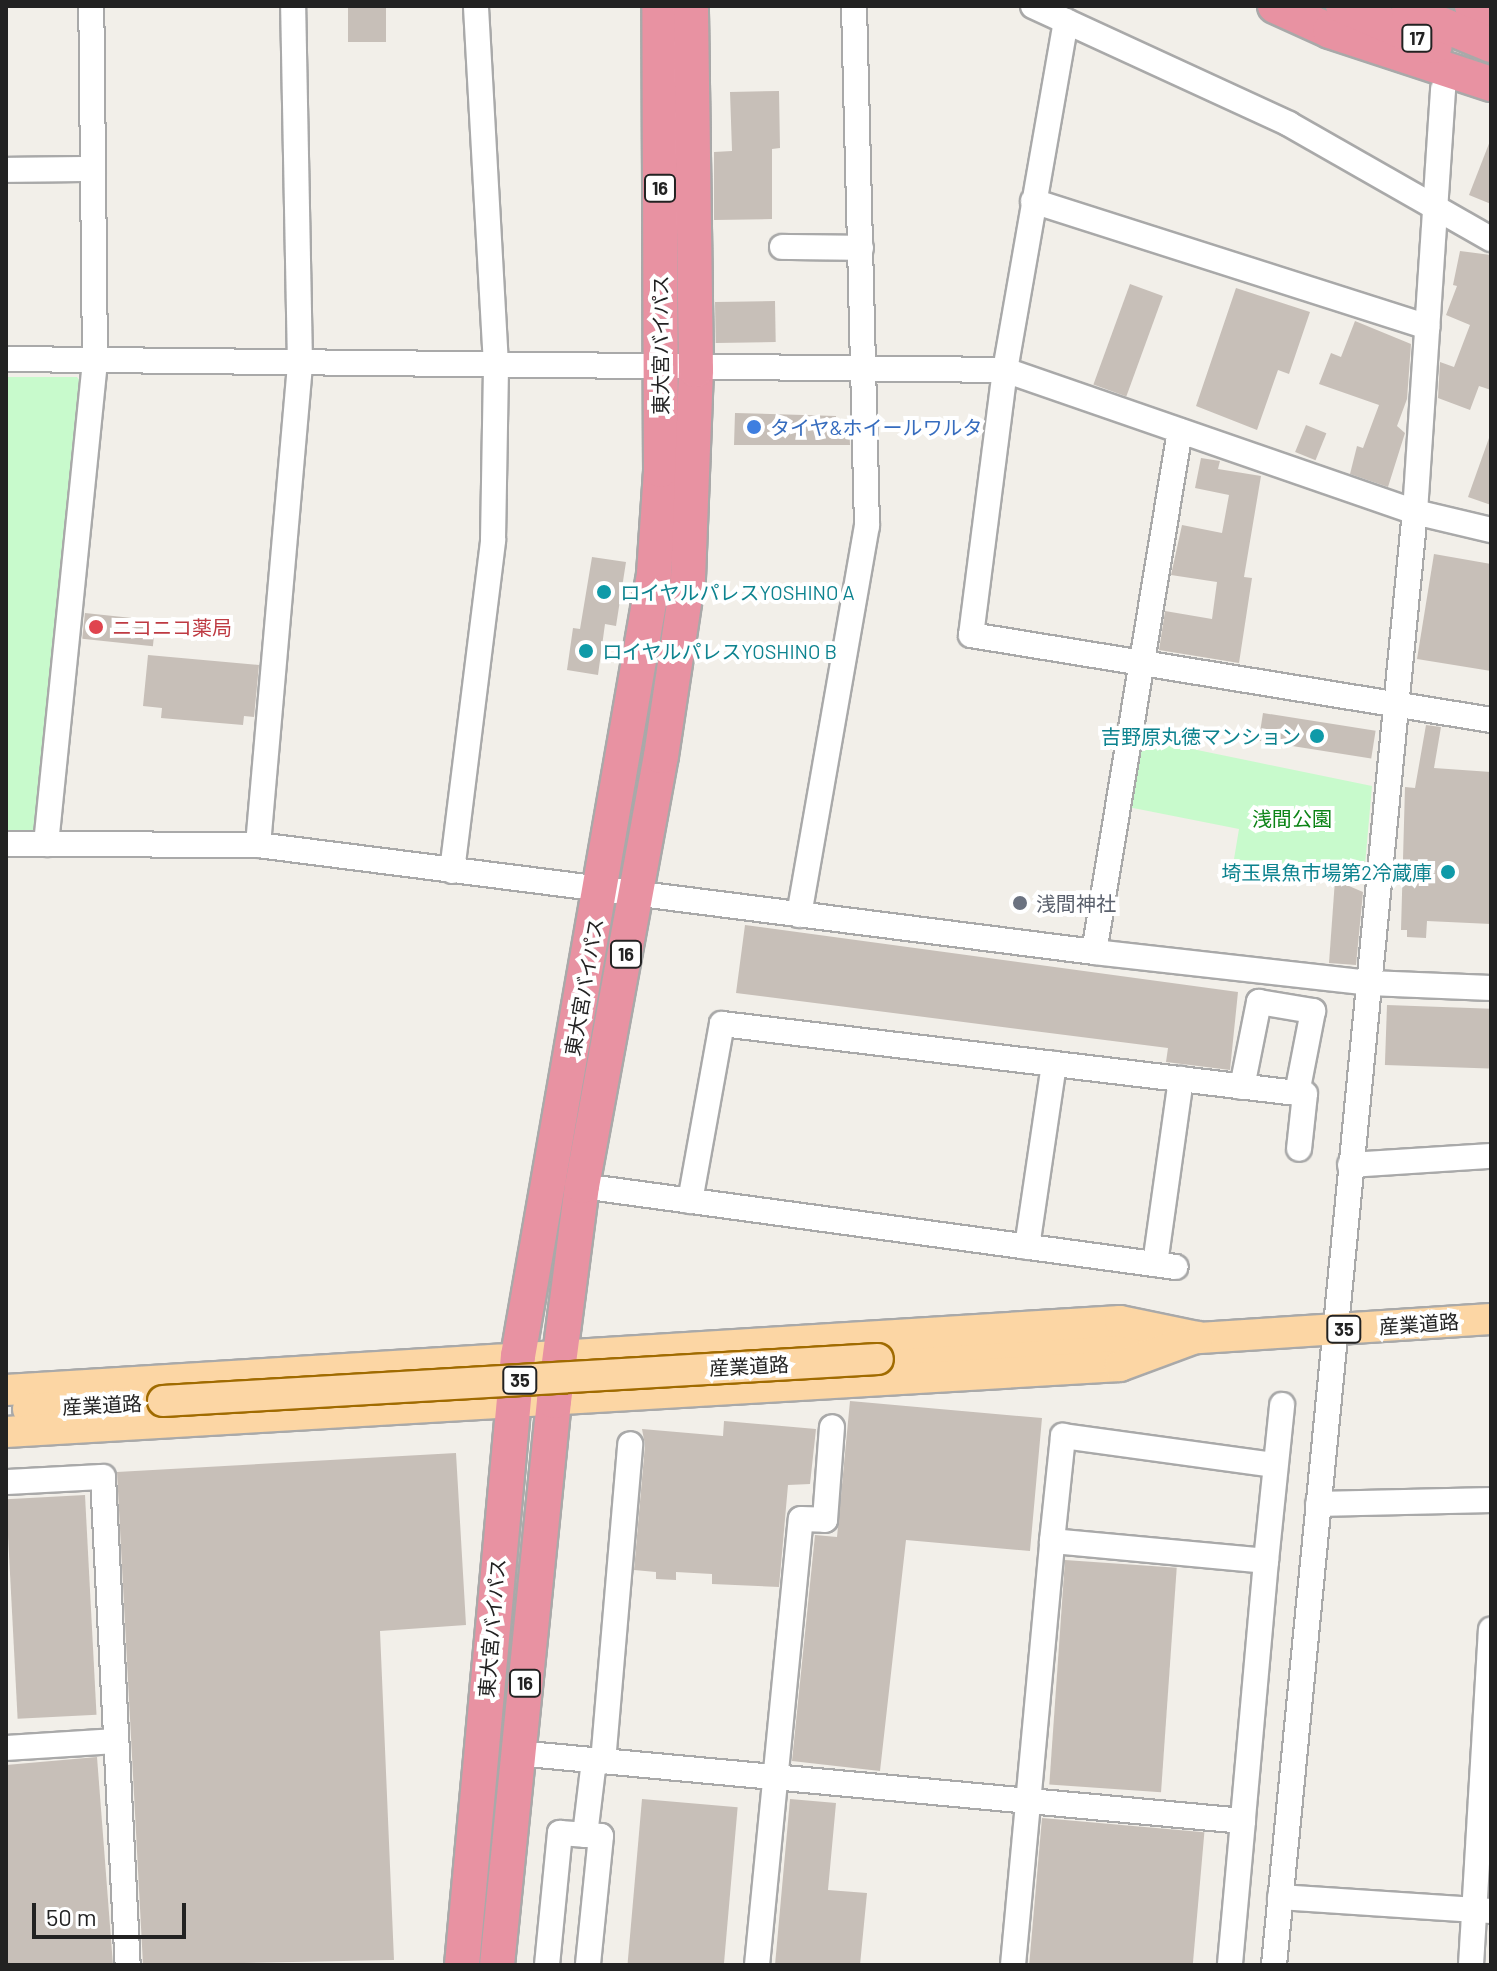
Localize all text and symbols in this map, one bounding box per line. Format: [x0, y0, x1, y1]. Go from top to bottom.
road number: 17 [1401, 24, 1433, 52]
road number: 16 [642, 174, 678, 202]
street label: 東大宮バイパス [648, 275, 672, 415]
place label: タイヤ&ホイールワルタ [770, 415, 983, 439]
marker: タイヤ&ホイールワルタ [745, 418, 763, 436]
place label: ロイヤルパレスYOSHINO A [620, 580, 855, 604]
marker: ロイヤルパレスYOSHINO A [595, 583, 613, 601]
place label: ニコニコ薬局 [112, 615, 232, 639]
marker: ニコニコ薬局 [87, 618, 105, 636]
place label: ロイヤルパレスYOSHINO B [602, 639, 838, 663]
marker: ロイヤルパレスYOSHINO B [577, 642, 595, 660]
place label: 吉野原丸徳マンション [1101, 724, 1301, 748]
marker: 吉野原丸徳マンション [1308, 727, 1326, 745]
park label: 浅間公園 [1252, 806, 1332, 830]
place label: 埼玉県魚市場第2冷蔵庫 [1221, 860, 1432, 884]
marker: 埼玉県魚市場第2冷蔵庫 [1439, 863, 1457, 881]
place label: 浅間神社 [1036, 891, 1116, 915]
marker: 浅間神社 [1011, 894, 1029, 912]
street label: 東大宮バイパス [560, 916, 608, 1058]
road number: 16 [608, 940, 644, 968]
street label: 産業道路 [1378, 1309, 1460, 1339]
road number: 35 [1326, 1315, 1362, 1343]
street label: 産業道路 [708, 1352, 790, 1380]
road number: 35 [502, 1366, 538, 1394]
street label: 産業道路 [61, 1391, 143, 1419]
street label: 東大宮バイパス [474, 1557, 510, 1699]
road number: 16 [507, 1669, 543, 1697]
scale bar [36, 1887, 190, 1937]
text: 50 m [46, 1902, 97, 1931]

